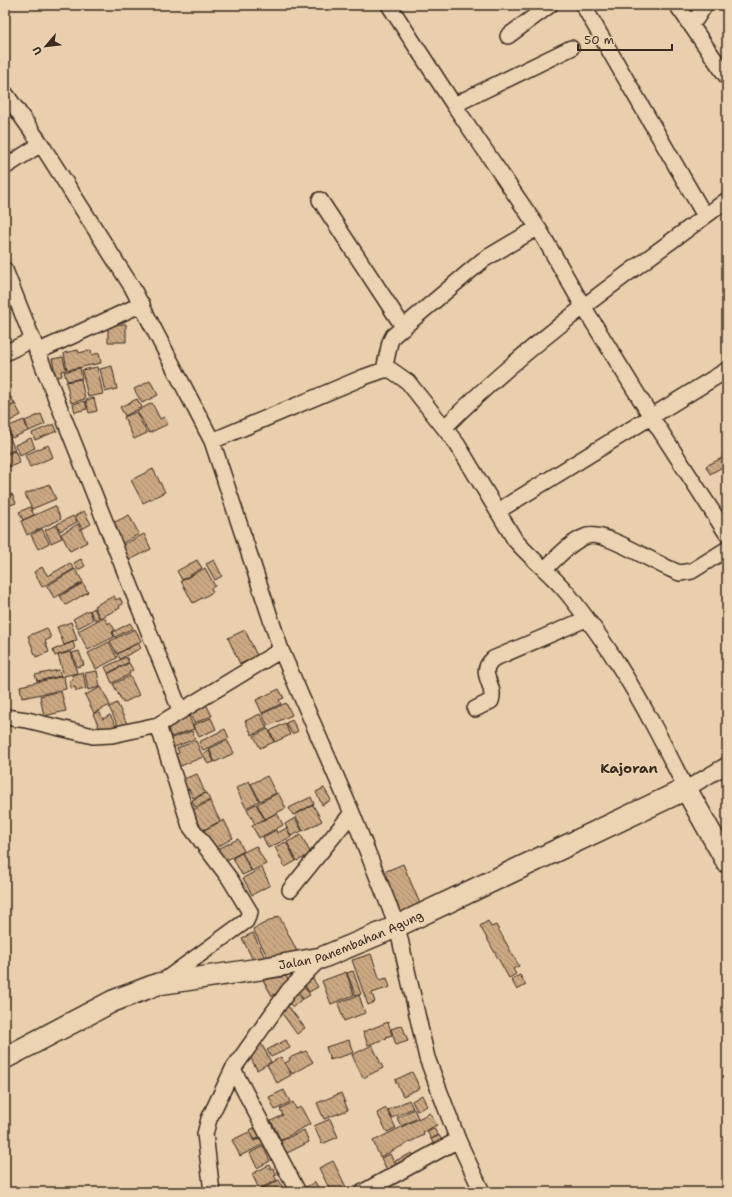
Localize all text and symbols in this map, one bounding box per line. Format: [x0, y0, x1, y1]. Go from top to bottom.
north arrow [26, 26, 66, 66]
scale bar [578, 26, 672, 52]
text: 50 m [584, 32, 614, 48]
text: U [29, 44, 46, 57]
district label: Kajoran [600, 759, 658, 777]
street label: Jalan Panembahan Agung [277, 907, 426, 974]

